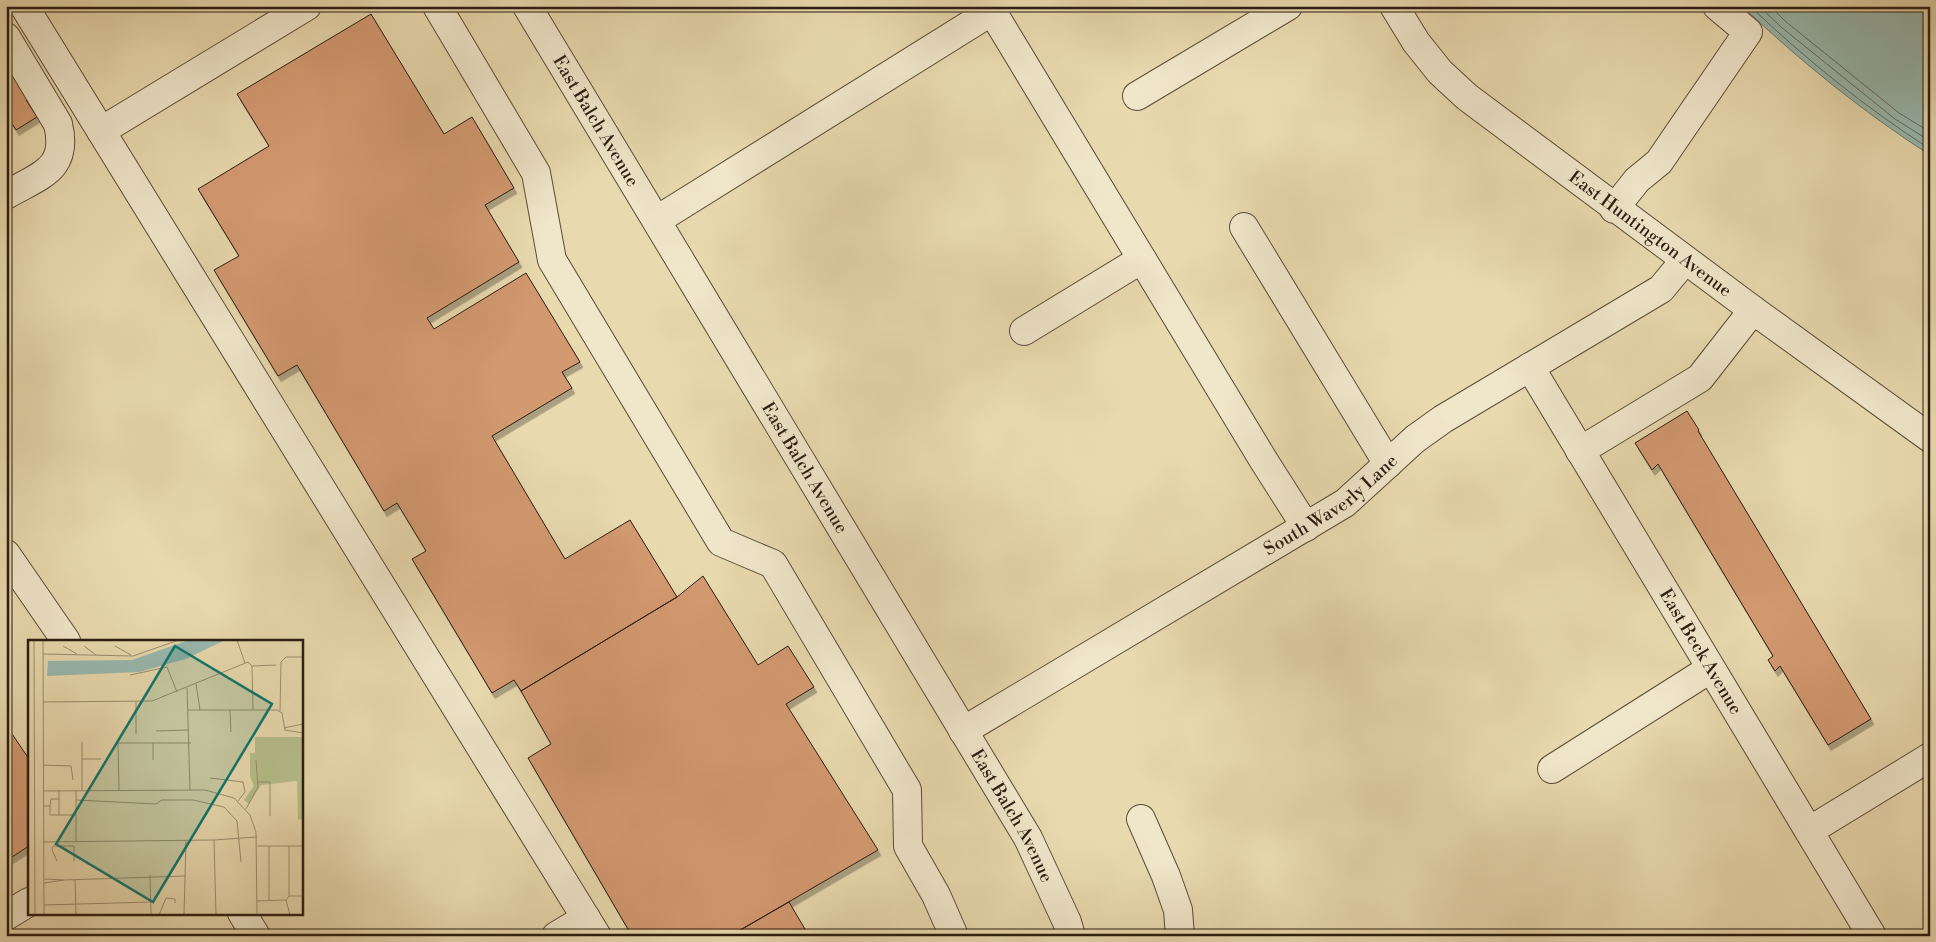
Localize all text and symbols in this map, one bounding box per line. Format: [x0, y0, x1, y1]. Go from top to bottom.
street label: East Balch Avenue [547, 51, 644, 191]
street label: East Huntington Avenue [1564, 166, 1736, 302]
street label: East Balch Avenue [756, 398, 853, 538]
street label: South Waverly Lane [1260, 450, 1403, 561]
street label: East Beck Avenue [1654, 585, 1747, 719]
inset map [28, 640, 302, 914]
street label: East Balch Avenue [965, 745, 1058, 886]

